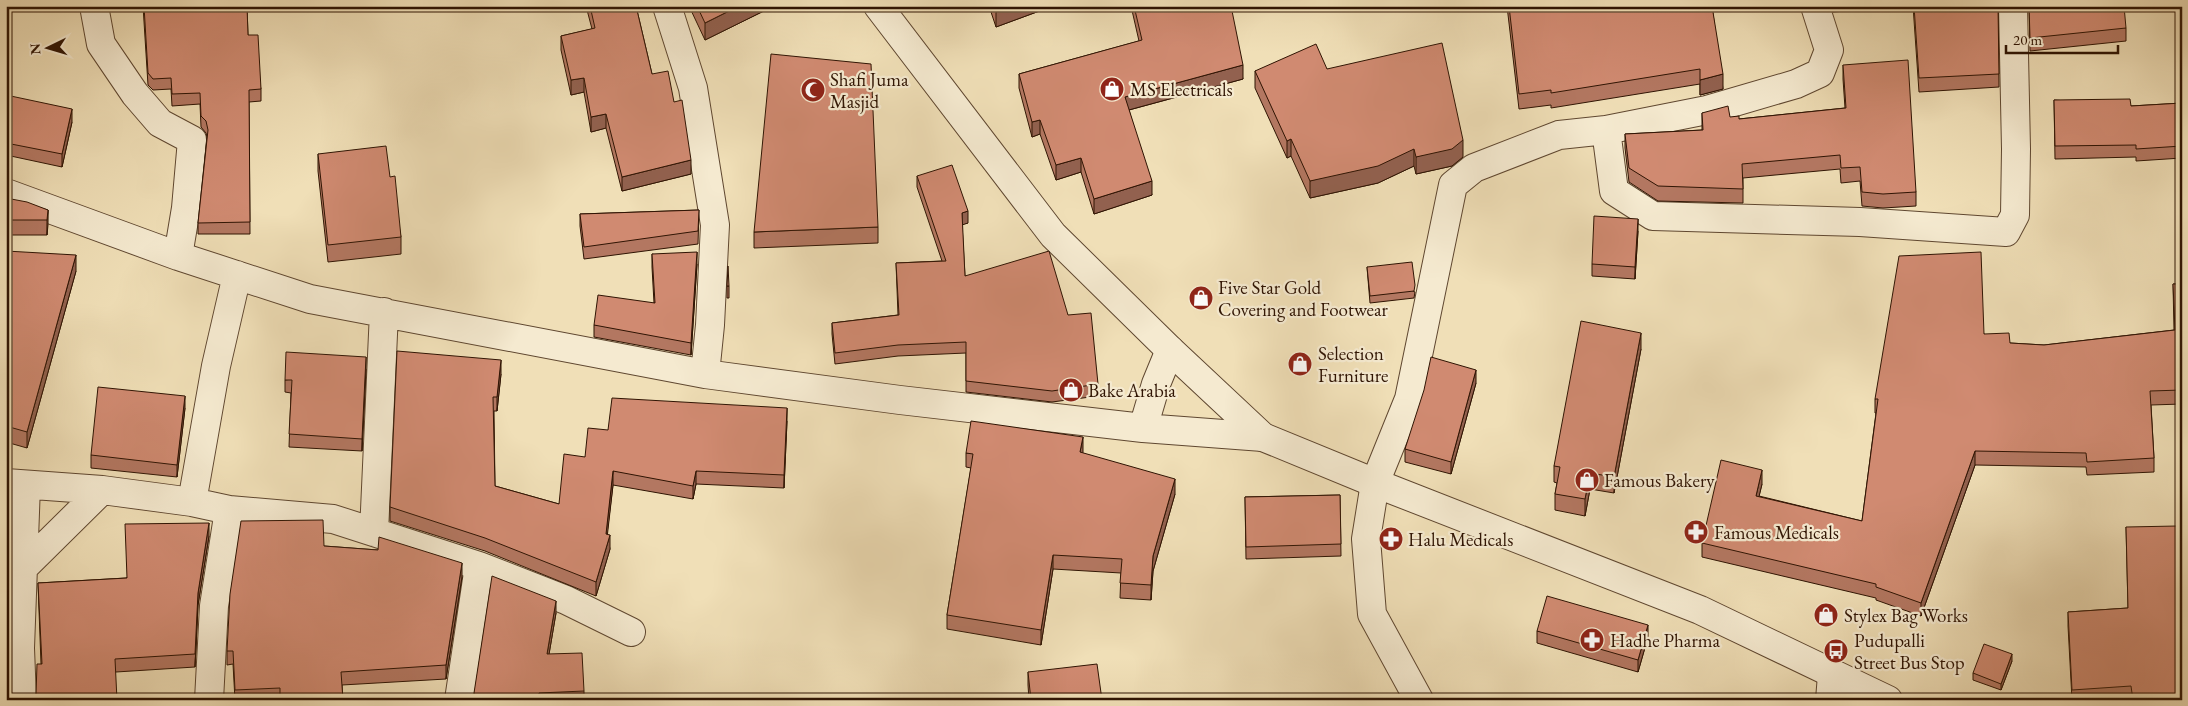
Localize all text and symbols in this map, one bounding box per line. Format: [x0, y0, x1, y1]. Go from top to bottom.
north arrow [22, 22, 72, 72]
scale bar [2006, 22, 2118, 54]
text: 20 m [2013, 30, 2042, 49]
text: N [26, 42, 45, 56]
place label: Shafi Juma Masjid [830, 67, 909, 114]
shop icon: MS Electricals [1099, 76, 1125, 102]
mosque icon: Shafi Juma Masjid [800, 77, 826, 103]
place label: MS Electricals [1130, 77, 1233, 102]
place label: Five Star Gold Covering and Footwear [1218, 275, 1388, 322]
shop icon: Five Star Gold Covering and Footwear [1188, 285, 1214, 311]
place label: Selection Furniture [1318, 341, 1389, 388]
shop icon: Selection Furniture [1287, 351, 1313, 377]
shop icon: Bake Arabia [1058, 377, 1084, 403]
place label: Bake Arabia [1088, 378, 1176, 403]
shop icon: Famous Bakery [1574, 467, 1600, 493]
place label: Famous Bakery [1604, 468, 1715, 493]
pharmacy icon: Famous Medicals [1683, 519, 1709, 545]
place label: Famous Medicals [1714, 520, 1839, 545]
pharmacy icon: Halu Medicals [1378, 526, 1404, 552]
place label: Halu Medicals [1408, 527, 1513, 552]
shop icon: Stylex Bag Works [1813, 602, 1839, 628]
place label: Stylex Bag Works [1844, 603, 1968, 628]
pharmacy icon: Hadhe Pharma [1579, 627, 1605, 653]
place label: Hadhe Pharma [1610, 628, 1721, 653]
place label: Pudupalli Street Bus Stop [1854, 628, 1965, 675]
bus stop icon: Pudupalli Street Bus Stop [1823, 638, 1849, 664]

